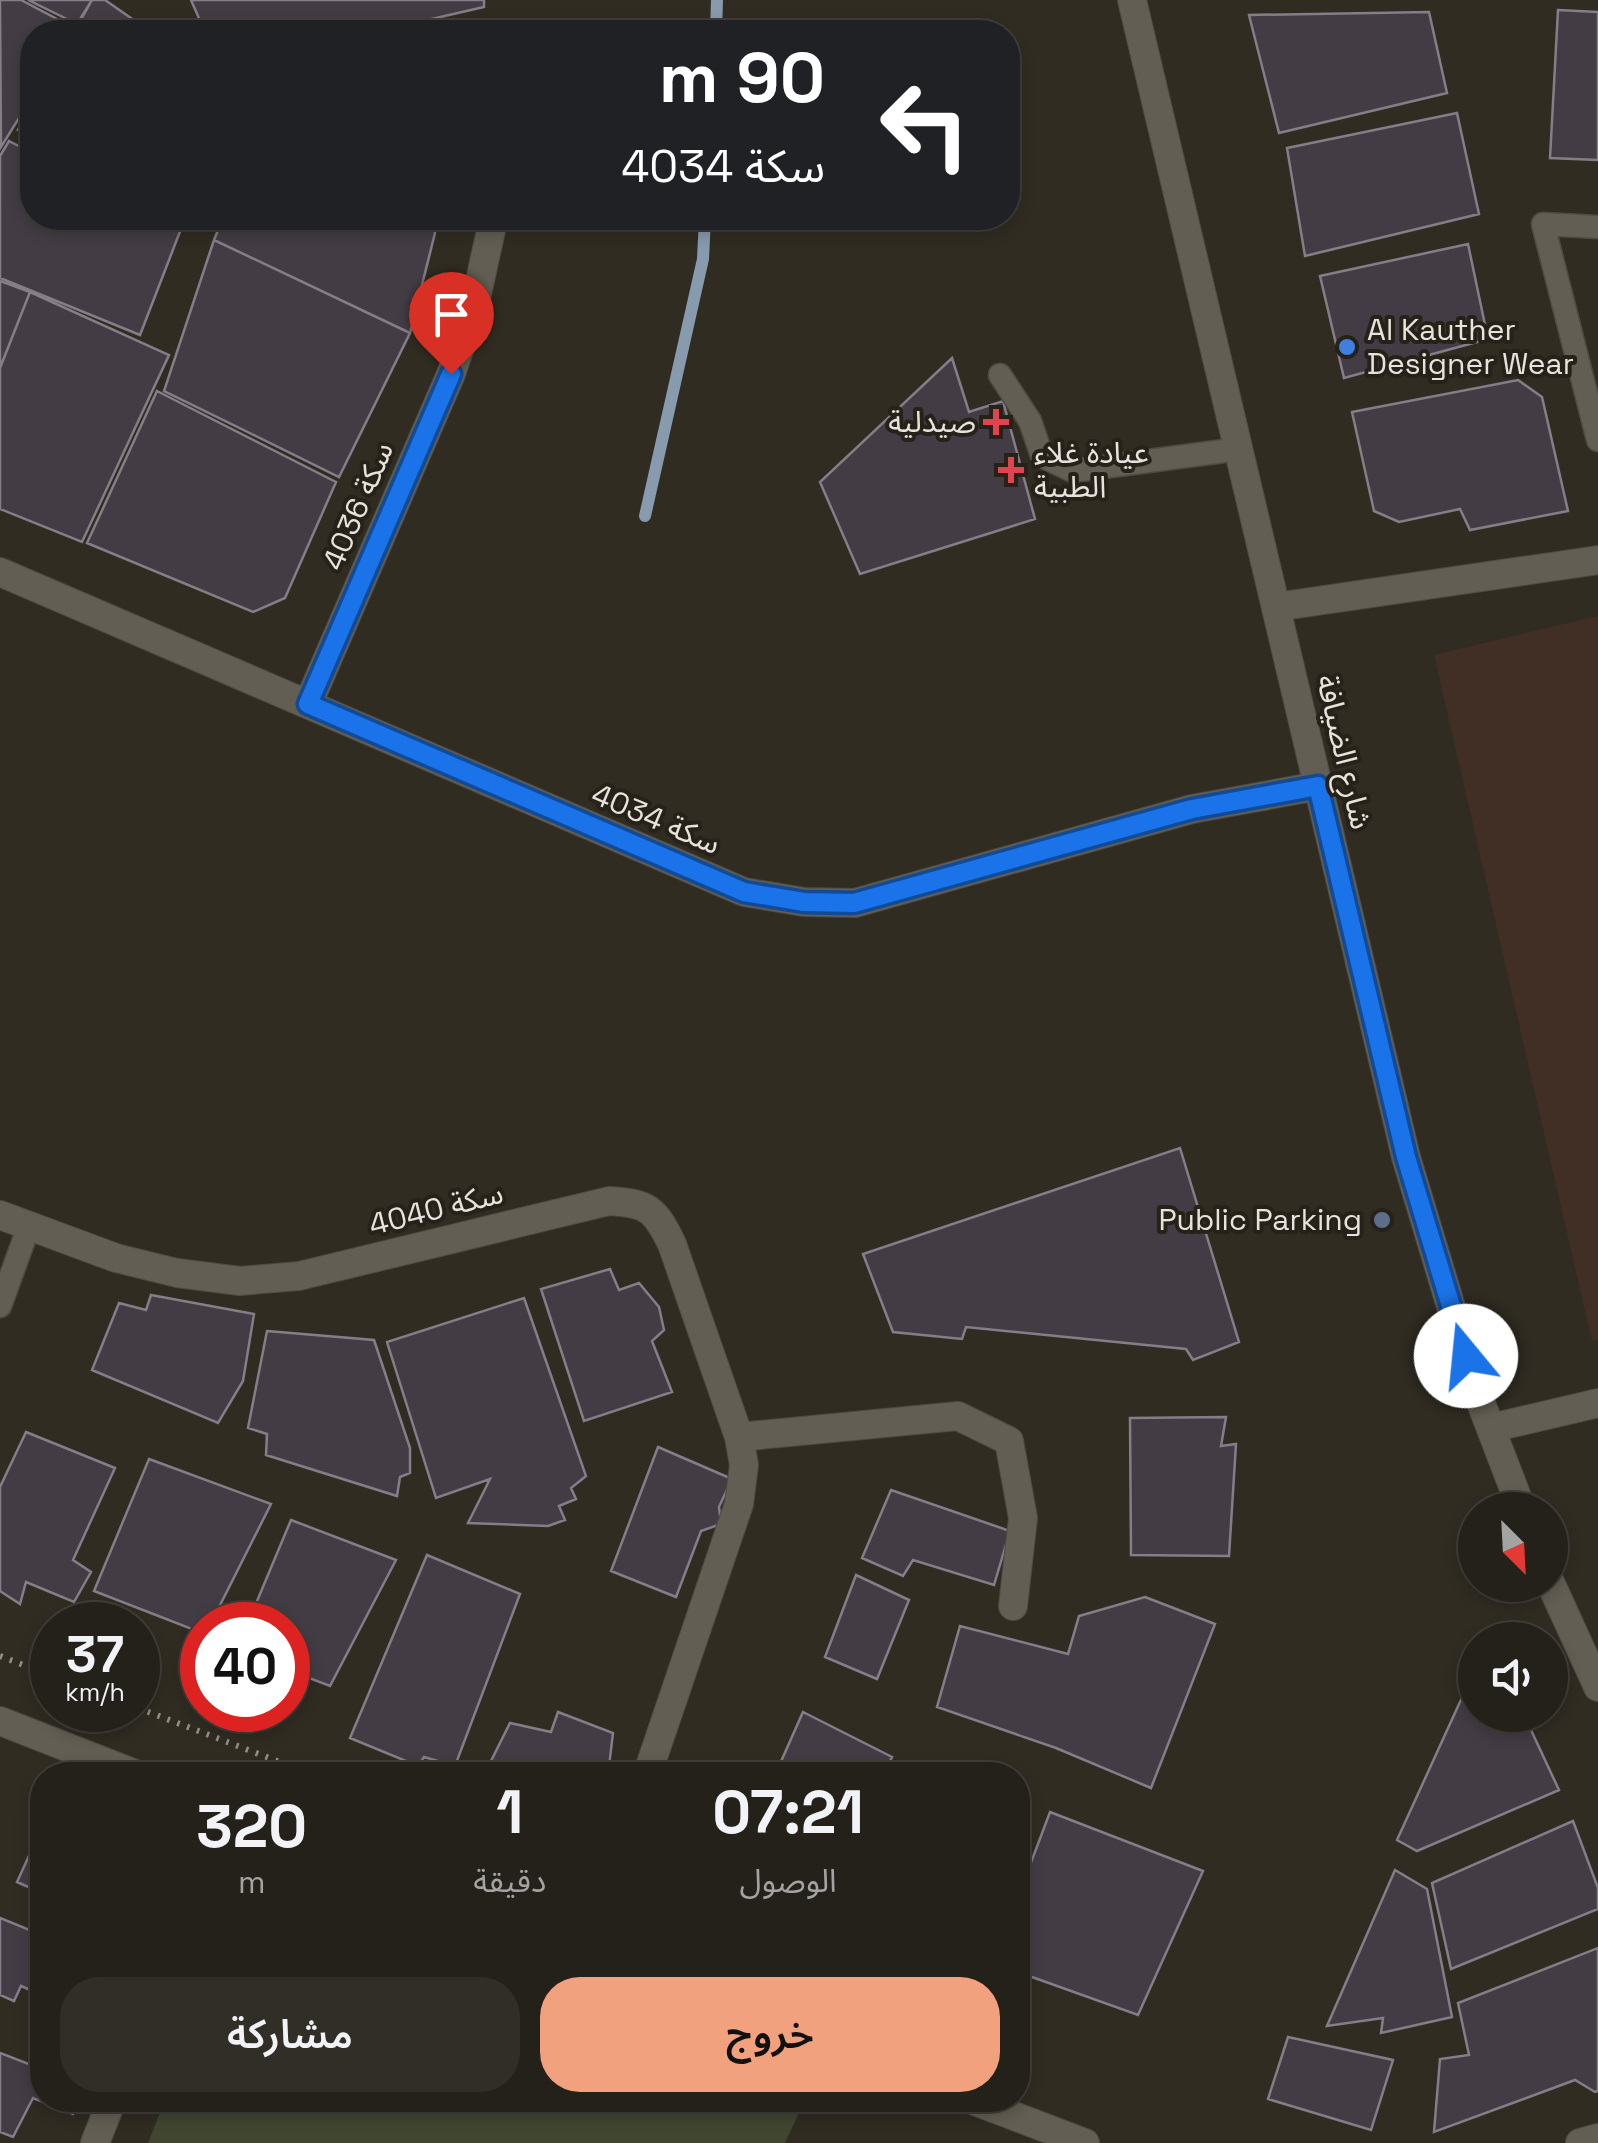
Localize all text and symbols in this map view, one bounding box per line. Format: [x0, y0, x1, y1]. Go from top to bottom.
text: 90 m [659, 33, 825, 122]
icon: left [860, 60, 990, 190]
text: سكة 4034 [621, 138, 825, 195]
pin [409, 272, 494, 375]
icon: arrive [424, 287, 479, 342]
place label: Al Kauther Designer Wear [1367, 310, 1574, 383]
marker: Al Kauther Designer Wear [1336, 336, 1358, 358]
place label: صيدلية [888, 402, 976, 441]
marker: صيدلية [985, 411, 1007, 433]
place label: عيادة غلاء الطبية [1034, 433, 1149, 506]
street label: سكة 4036 [313, 436, 402, 576]
marker: عيادة غلاء الطبية [998, 457, 1024, 483]
street label: شارع الضيافة [1305, 671, 1381, 834]
street label: سكة 4034 [586, 774, 726, 863]
street label: سكة 4040 [365, 1173, 507, 1244]
place label: Public Parking [1159, 1200, 1362, 1239]
marker: Public Parking [1371, 1209, 1393, 1231]
position arrow [1414, 1304, 1518, 1408]
north arrow [1458, 1492, 1568, 1602]
map controls [1458, 1492, 1568, 1732]
speed limit sign: 40 [180, 1602, 310, 1732]
button: sound [1458, 1622, 1568, 1732]
text: 37 [66, 1623, 124, 1687]
text: km/h [65, 1676, 125, 1708]
text: 1 [496, 1774, 523, 1851]
text: 07:21 [712, 1774, 864, 1851]
text: 320 [196, 1788, 307, 1865]
text: دقيقة [473, 1861, 546, 1901]
text: الوصول [739, 1861, 837, 1901]
text: m [238, 1862, 265, 1902]
button: مشاركة [60, 1977, 520, 2092]
button: خروج [540, 1977, 1000, 2092]

